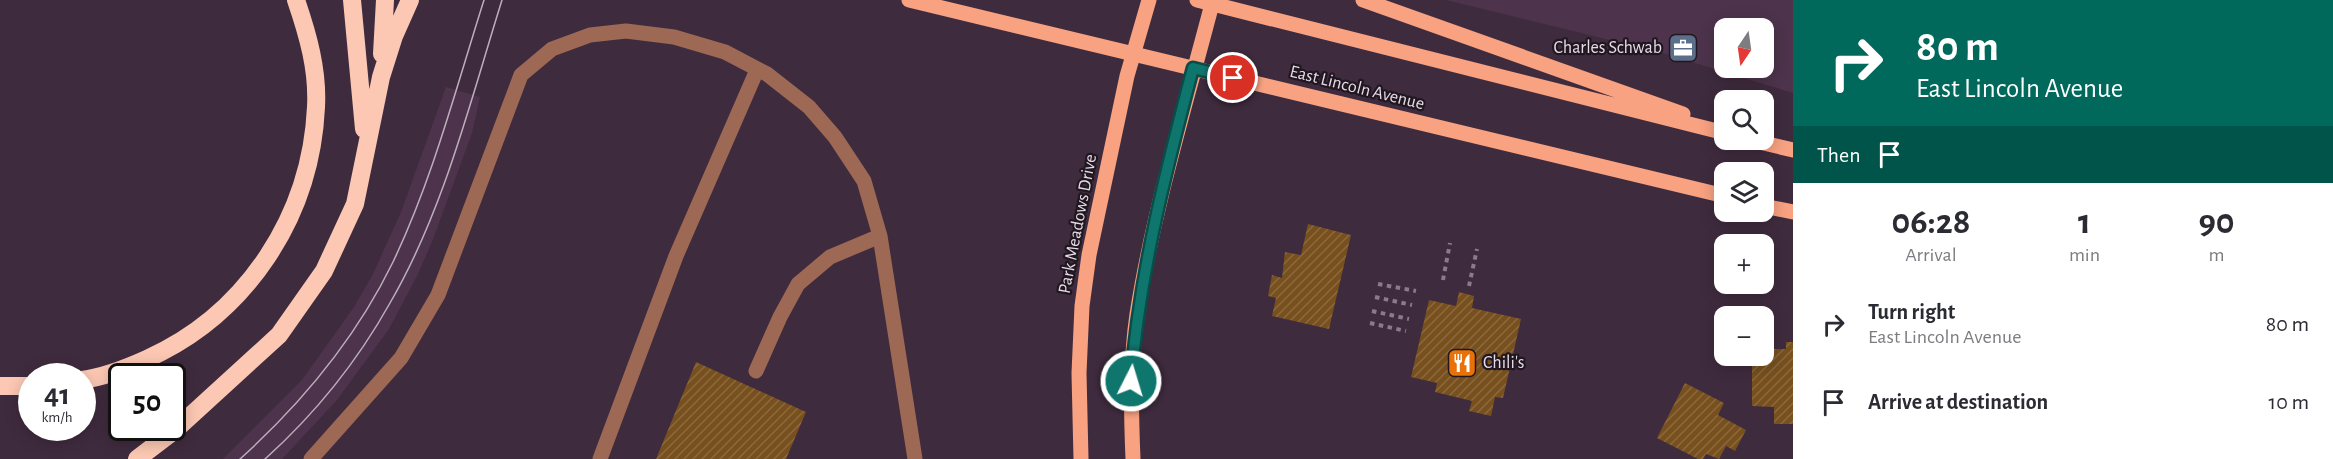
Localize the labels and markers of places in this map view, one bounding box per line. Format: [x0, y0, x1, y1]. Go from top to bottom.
office icon: Charles Schwab [1667, 32, 1699, 64]
place label: Charles Schwab [1553, 39, 1662, 57]
pin [1207, 52, 1258, 103]
restaurant icon: Chili's [1446, 347, 1478, 379]
place label: Chili's [1483, 354, 1525, 372]

